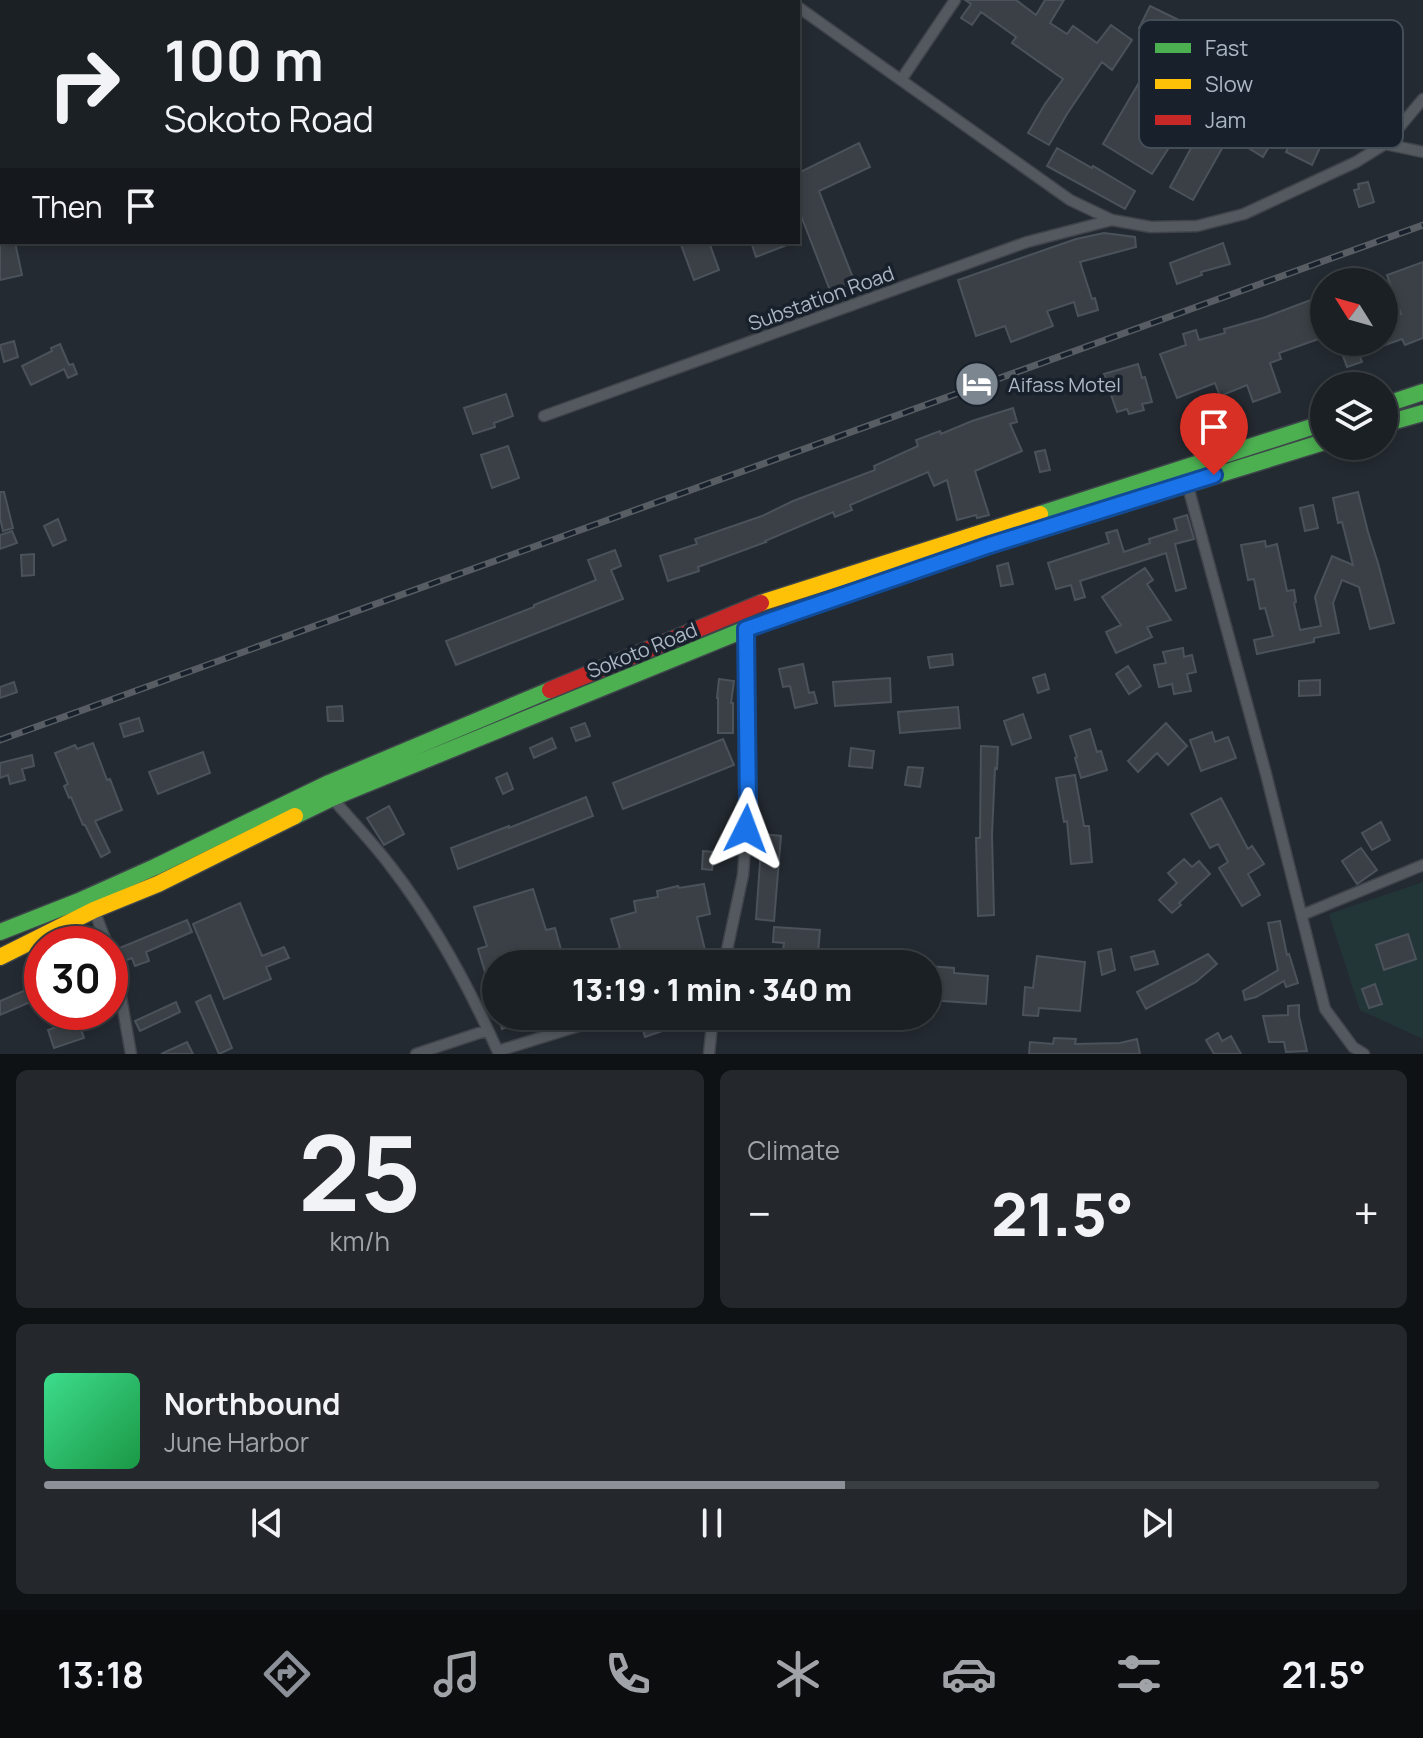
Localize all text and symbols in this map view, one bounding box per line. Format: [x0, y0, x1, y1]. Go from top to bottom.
legend [1139, 20, 1403, 148]
text: 100 m [164, 21, 324, 98]
icon: right [32, 32, 136, 136]
text: Fast [1205, 33, 1248, 63]
text: Slow [1205, 69, 1253, 99]
text: Sokoto Road [164, 94, 374, 143]
text: Jam [1205, 105, 1246, 135]
icon: arrive [119, 184, 163, 228]
text: Then [32, 186, 103, 227]
street label: Substation Road [744, 259, 898, 337]
north arrow [1310, 268, 1398, 356]
map controls [1310, 268, 1398, 460]
hotel icon: Aifass Motel [953, 360, 1001, 408]
place label: Aifass Motel [1008, 371, 1121, 398]
button: layers [1310, 372, 1398, 460]
pin [1180, 393, 1248, 475]
icon: arrive [1192, 405, 1236, 449]
street label: Sokoto Road [583, 616, 701, 684]
position arrow [704, 787, 788, 871]
speed limit sign: 30 [24, 926, 128, 1030]
text: 13:19 · 1 min · 340 m [572, 969, 852, 1010]
text: 25 [298, 1100, 421, 1242]
text: Climate [748, 1132, 840, 1168]
text: 21.5° [991, 1172, 1134, 1254]
text: − [748, 1183, 771, 1243]
text: + [1354, 1183, 1379, 1243]
text: km/h [330, 1223, 390, 1259]
text: Northbound [164, 1383, 341, 1424]
text: June Harbor [164, 1424, 309, 1460]
icon: previous [245, 1501, 289, 1545]
icon: pause [690, 1501, 734, 1545]
icon: next [1135, 1501, 1179, 1545]
icon: directions [259, 1646, 315, 1702]
icon: music [429, 1646, 485, 1702]
icon: phone [600, 1646, 656, 1702]
icon: climate [770, 1646, 826, 1702]
icon: car [941, 1646, 997, 1702]
icon: filters [1111, 1646, 1167, 1702]
text: 13:18 [57, 1650, 144, 1699]
text: 21.5° [1282, 1650, 1366, 1699]

